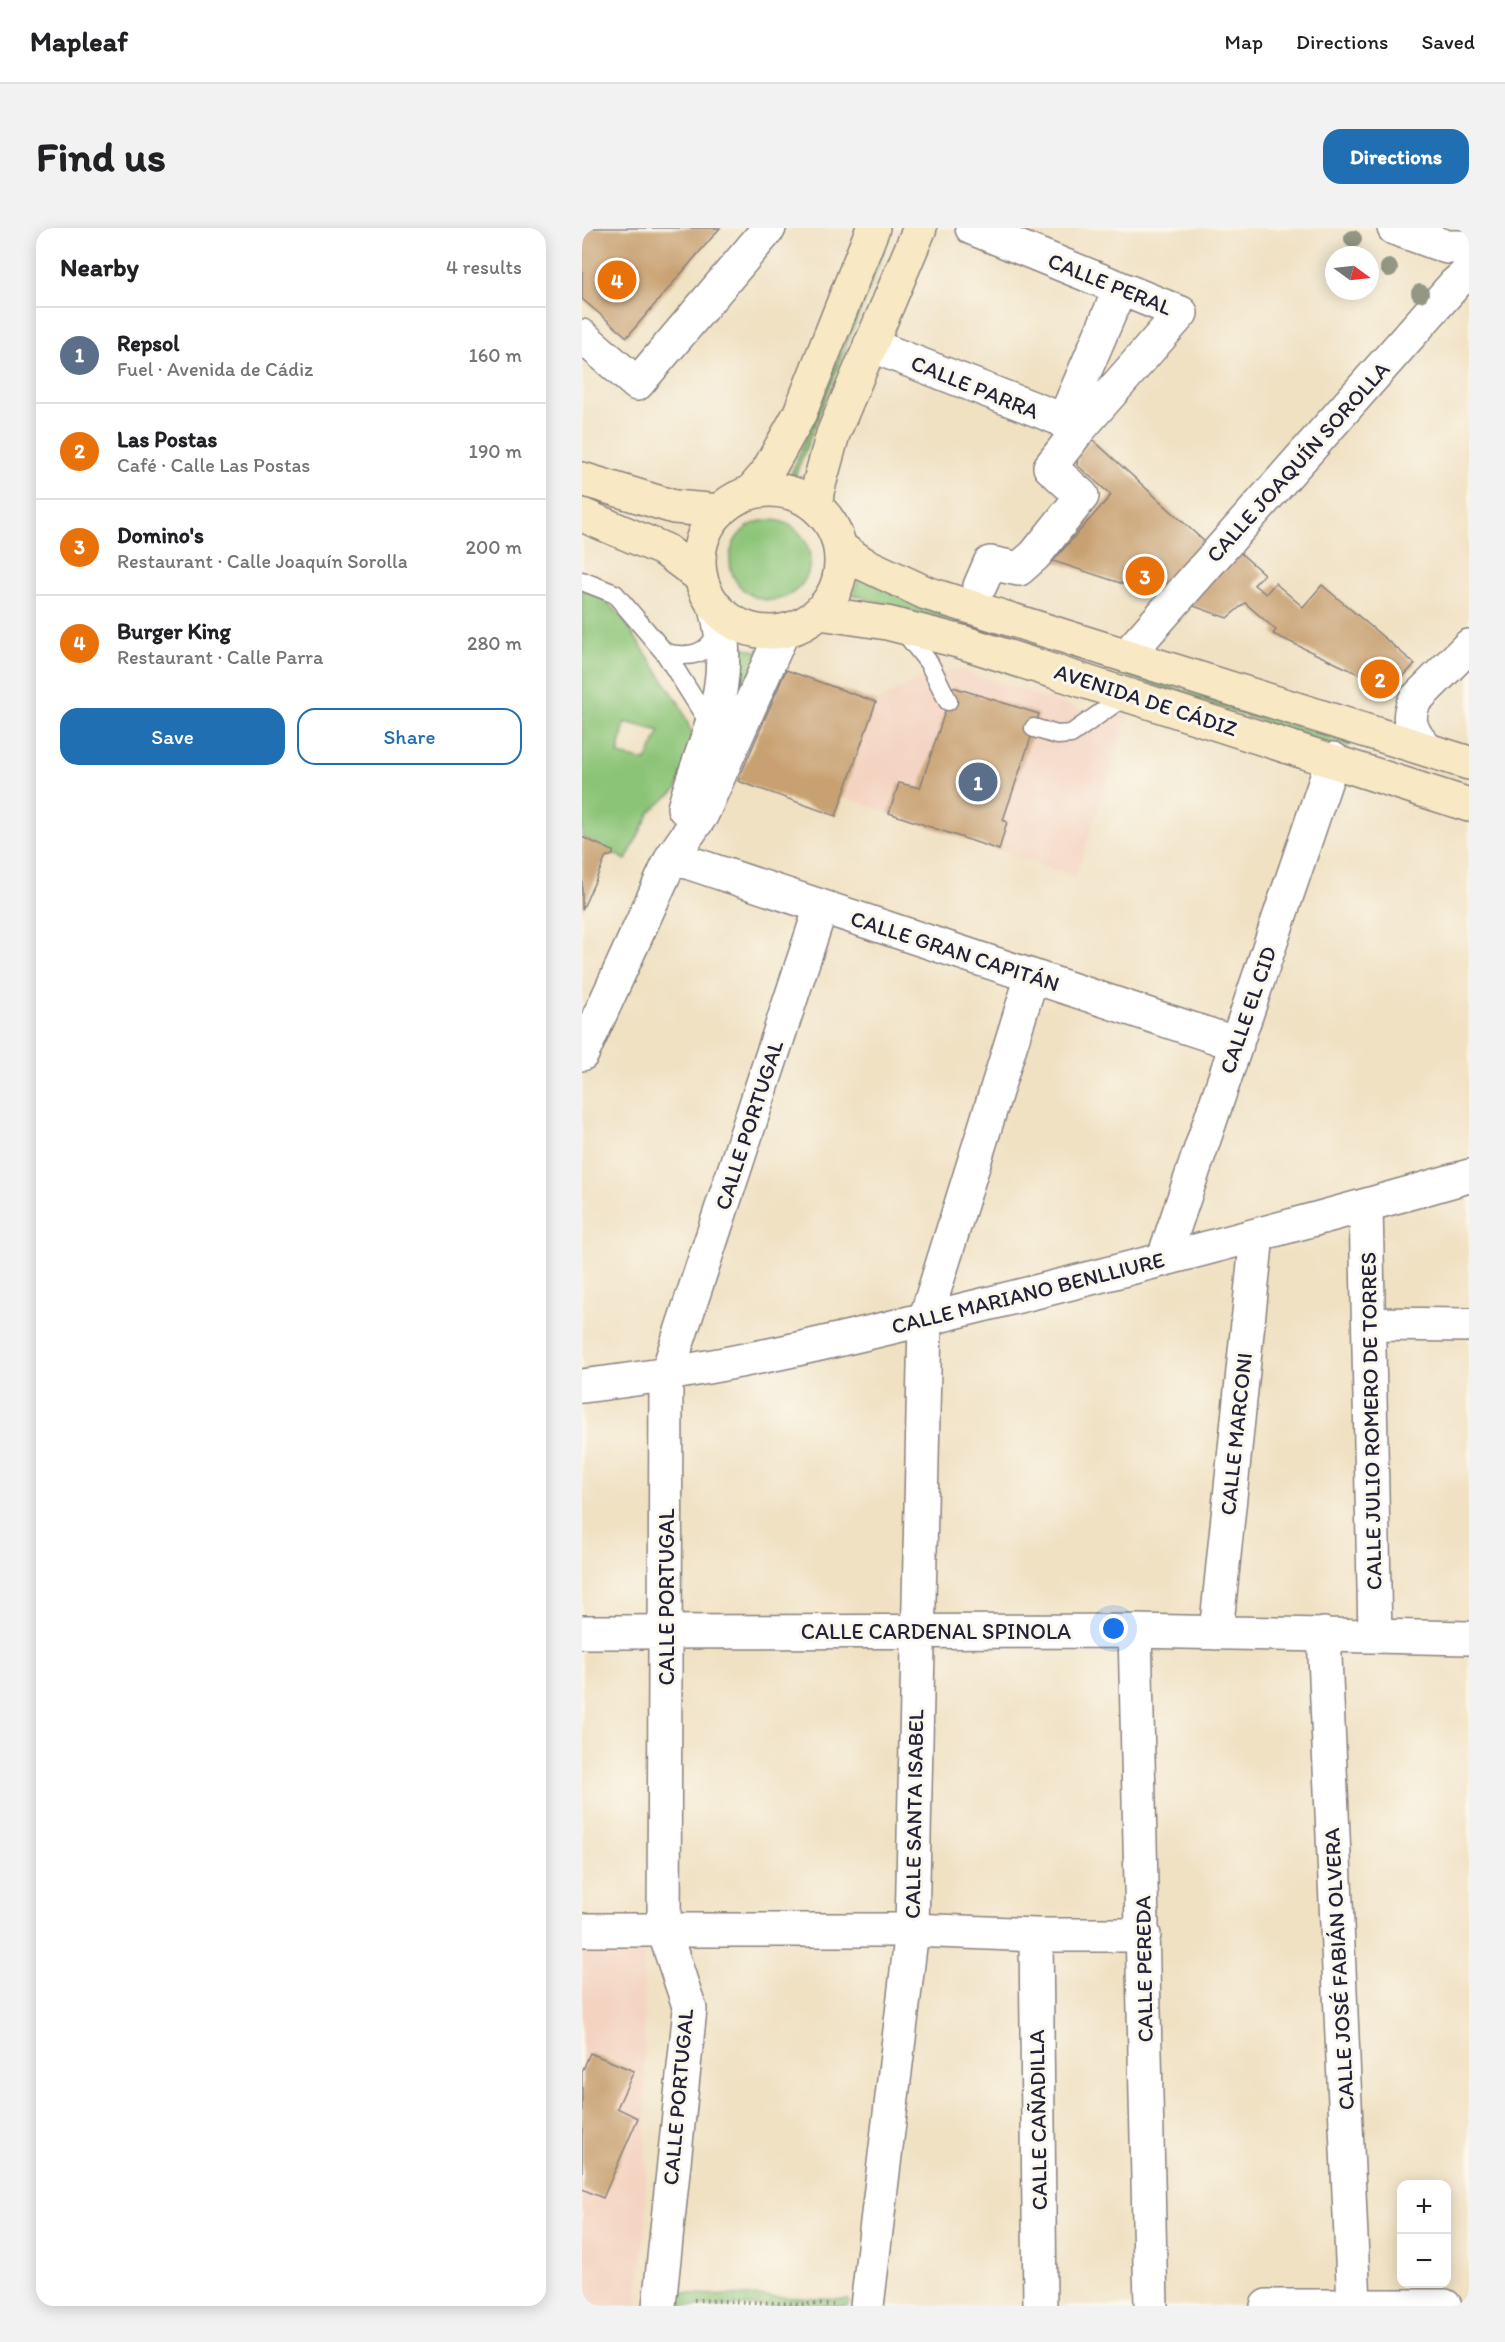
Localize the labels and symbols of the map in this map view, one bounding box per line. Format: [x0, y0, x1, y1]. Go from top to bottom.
north arrow [1325, 246, 1379, 300]
street label: CALLE PERAL [1044, 247, 1176, 321]
pin: 4 [597, 257, 636, 302]
street label: CALLE PARRA [907, 349, 1043, 425]
street label: CALLE JOAQUÍN SOROLLA [1201, 356, 1395, 568]
pin: 3 [1126, 554, 1164, 598]
pin: 2 [1360, 656, 1400, 702]
street label: AVENIDA DE CÁDIZ [1051, 658, 1241, 742]
pin: 1 [958, 760, 998, 804]
street label: CALLE GRAN CAPITÁN [847, 904, 1063, 998]
street label: CALLE EL CID [1214, 943, 1282, 1077]
street label: CALLE PORTUGAL [709, 1037, 789, 1213]
street label: CALLE MARIANO BENLLIURE [889, 1246, 1167, 1340]
street label: CALLE JULIO ROMERO DE TORRES [1355, 1252, 1387, 1590]
street label: CALLE MARCONI [1214, 1351, 1258, 1517]
street label: CALLE PORTUGAL [653, 1508, 680, 1686]
your location [1099, 1614, 1128, 1643]
street label: CALLE CARDENAL SPINOLA [801, 1618, 1071, 1645]
street label: CALLE SANTA ISABEL [899, 1709, 929, 1919]
street label: CALLE JOSÉ FABIÁN OLVERA [1318, 1827, 1360, 2111]
street label: CALLE PEREDA [1129, 1895, 1159, 2043]
street label: CALLE PORTUGAL [657, 2008, 699, 2186]
street label: CALLE CAÑADILLA [1023, 2029, 1053, 2211]

